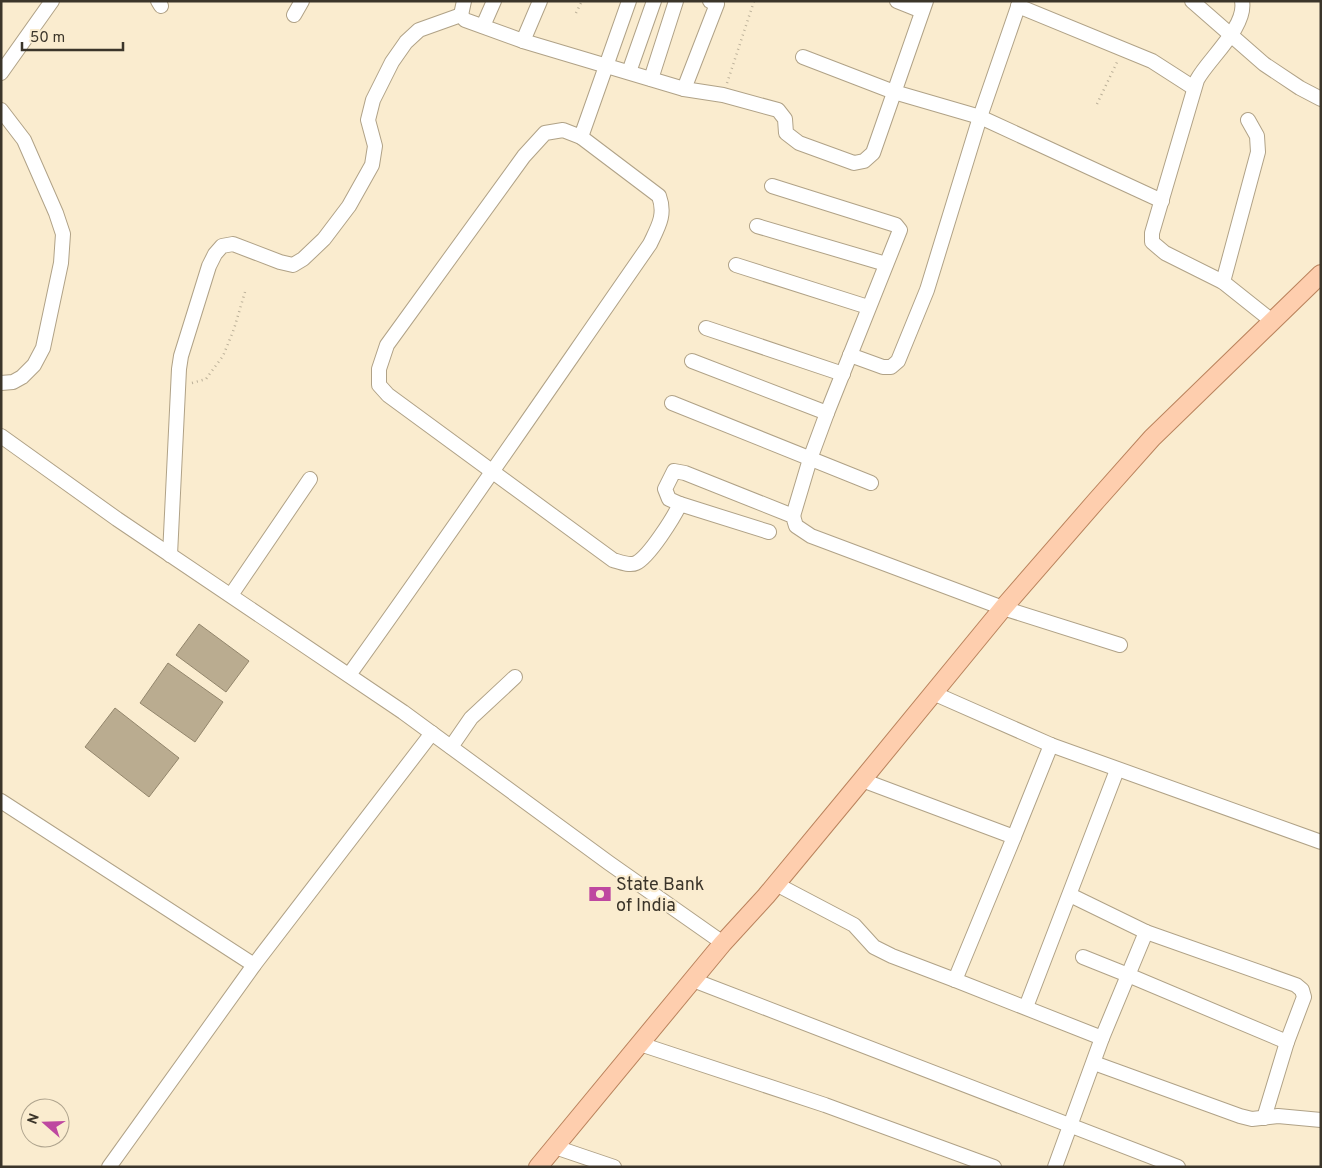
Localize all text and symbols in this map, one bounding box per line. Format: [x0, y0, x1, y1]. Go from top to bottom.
scale bar [22, 20, 124, 52]
text: 50 m [30, 29, 65, 48]
place label: State Bank of India [616, 874, 704, 918]
bank icon: State Bank of India [587, 881, 613, 907]
north arrow [20, 1098, 70, 1148]
text: N [24, 1111, 44, 1127]

